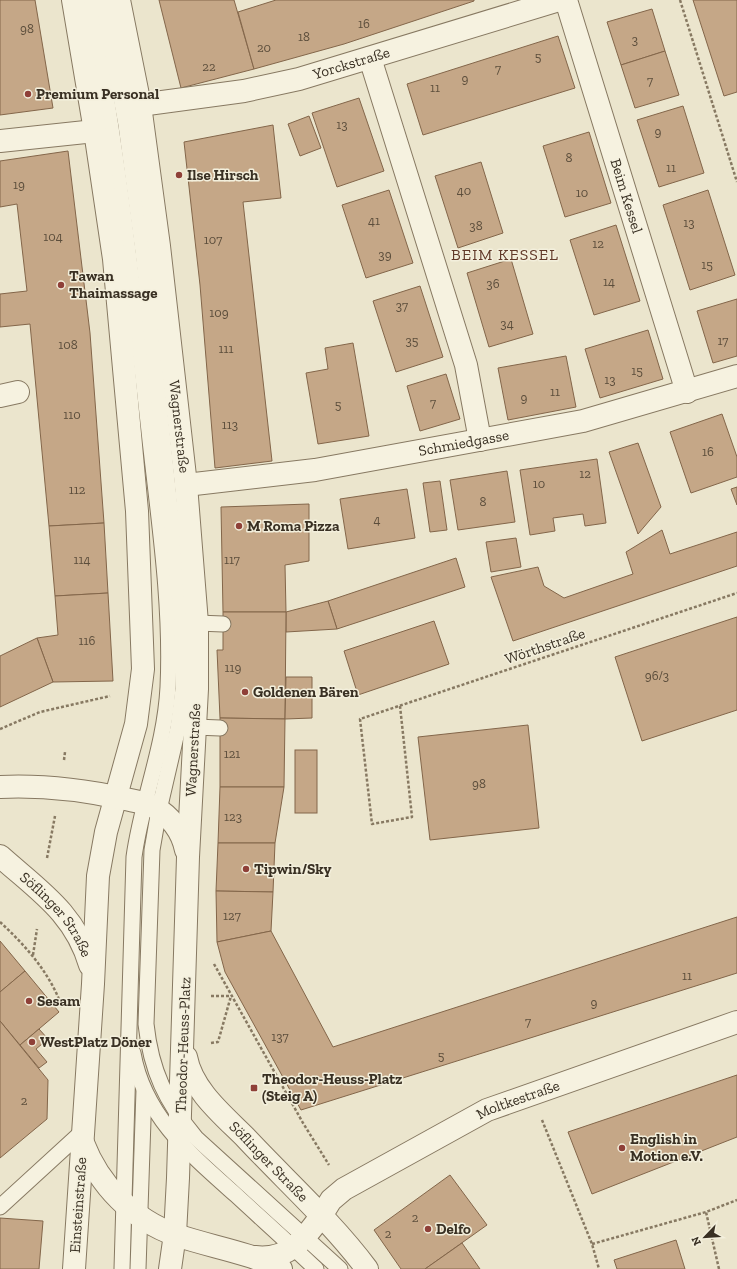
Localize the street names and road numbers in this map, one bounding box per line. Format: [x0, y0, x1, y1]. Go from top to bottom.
street label: Yorckstraße [310, 43, 392, 84]
street label: Beim Kessel [606, 156, 646, 235]
street label: Wagnerstraße [165, 379, 194, 474]
street label: Schmiedgasse [417, 426, 510, 460]
street label: Wörthstraße [502, 624, 588, 668]
street label: Wagnerstraße [182, 703, 204, 797]
street label: Söflinger Straße [16, 868, 96, 960]
street label: Theodor-Heuss-Platz [172, 977, 194, 1113]
street label: Moltkestraße [473, 1076, 562, 1123]
street label: Söflinger Straße [225, 1118, 312, 1206]
street label: Einsteinstraße [66, 1156, 90, 1254]

